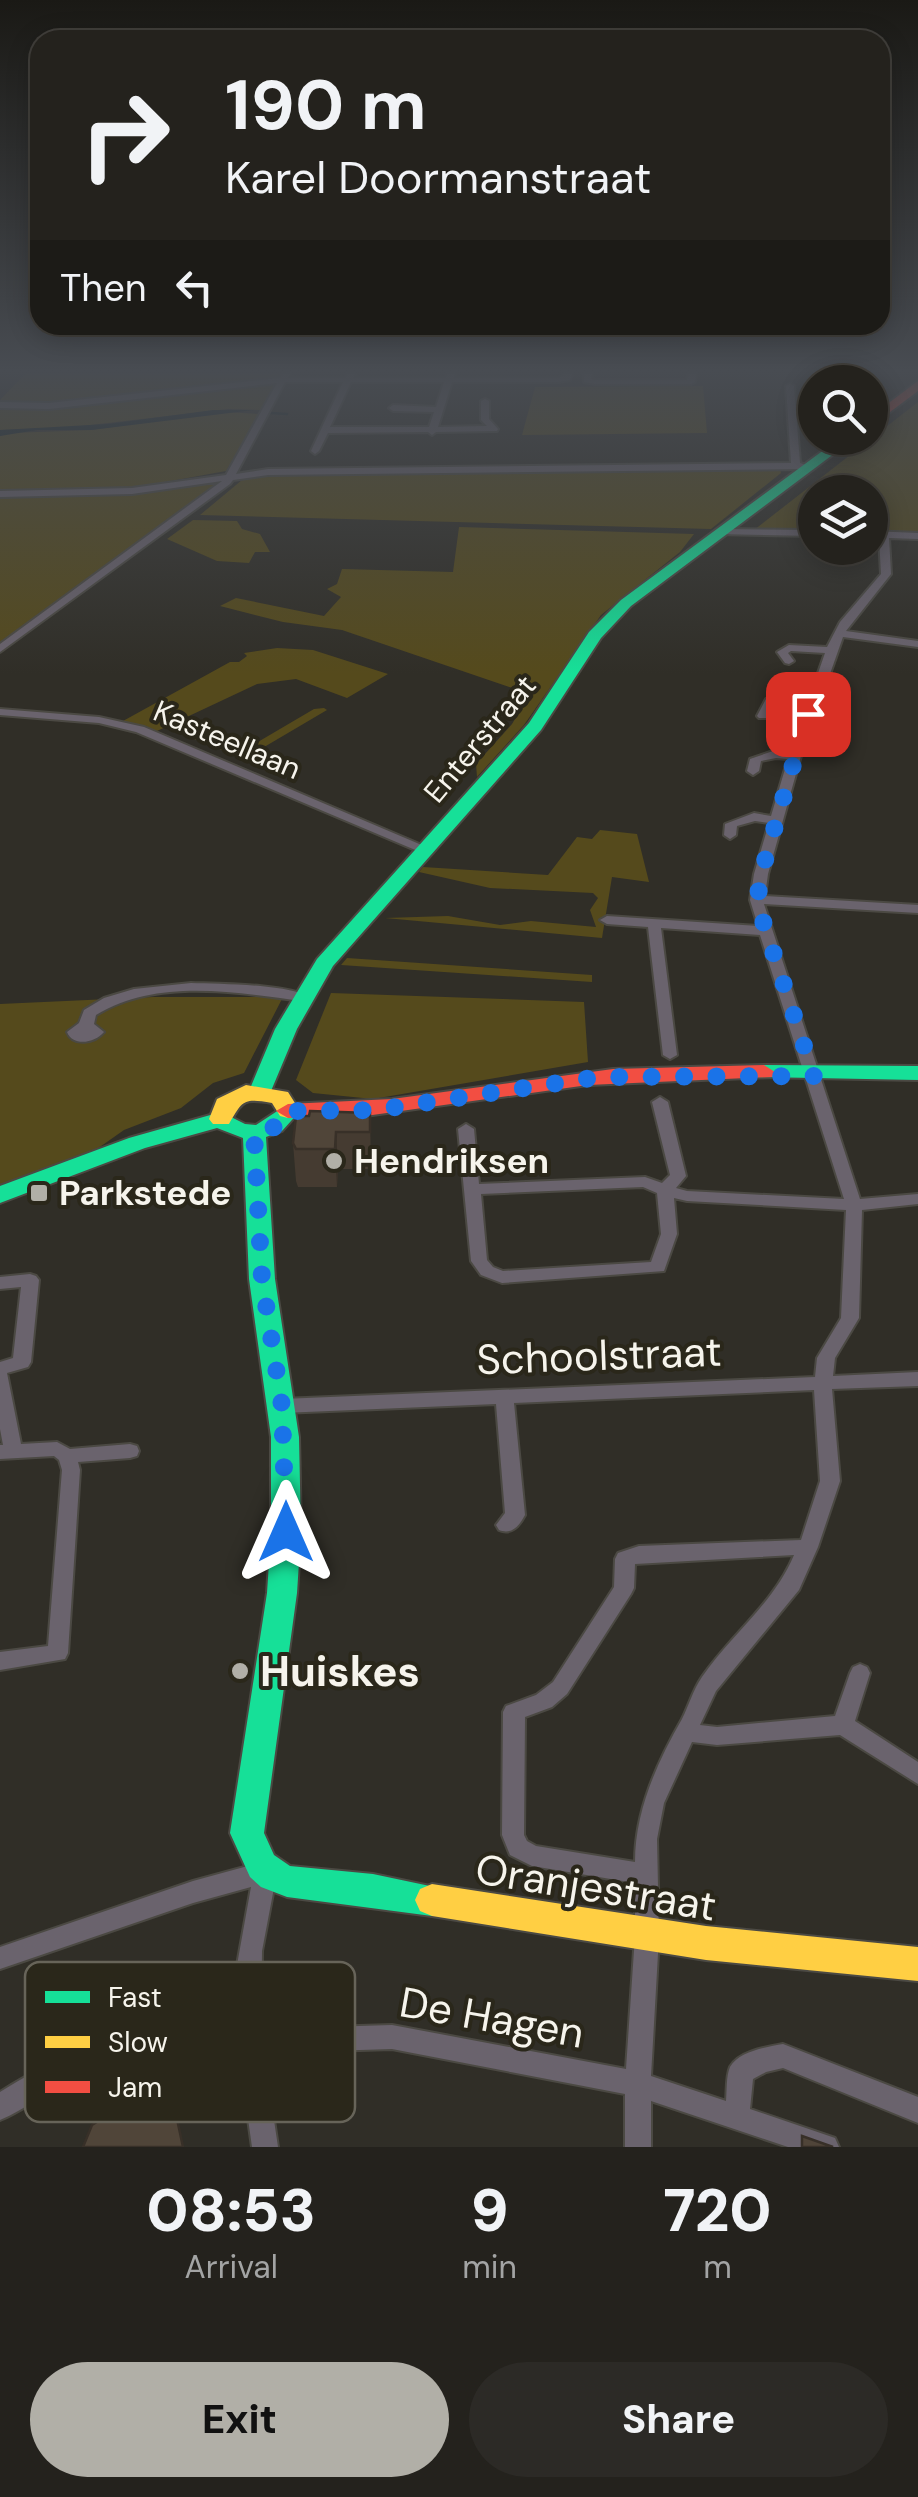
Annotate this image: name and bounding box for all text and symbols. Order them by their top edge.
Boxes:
text: 190 m [225,60,427,151]
icon: right [60,70,190,200]
text: Karel Doormanstraat [225,148,651,207]
icon: left [167,260,222,315]
text: Then [60,263,147,313]
map controls [798,365,888,565]
button: search [798,365,888,455]
button: layers [798,475,888,565]
street label: Enterstraat [415,667,544,811]
pin [766,672,851,757]
icon: arrive [781,687,836,742]
street label: Kasteellaan [148,691,307,788]
place label: Hendriksen [354,1138,549,1184]
marker: Hendriksen [323,1150,345,1172]
place label: Parkstede [59,1170,231,1216]
marker: Parkstede [28,1182,50,1204]
street label: Schoolstraat [475,1324,723,1387]
position arrow [234,1480,338,1584]
place label: Huiskes [260,1644,420,1699]
marker: Huiskes [229,1660,251,1682]
street label: Oranjestraat [472,1841,720,1934]
legend [25,1962,355,2122]
street label: De Hagen [396,1974,588,2061]
text: Fast [108,1979,162,2016]
text: Slow [108,2024,168,2061]
text: Jam [108,2069,162,2106]
text: 08:53 [146,2171,316,2250]
text: 9 [471,2171,509,2250]
text: 720 [663,2171,772,2250]
text: Arrival [185,2246,278,2288]
text: min [462,2246,517,2288]
text: m [703,2246,732,2288]
button: Exit [30,2362,449,2477]
button: Share [469,2362,888,2477]

